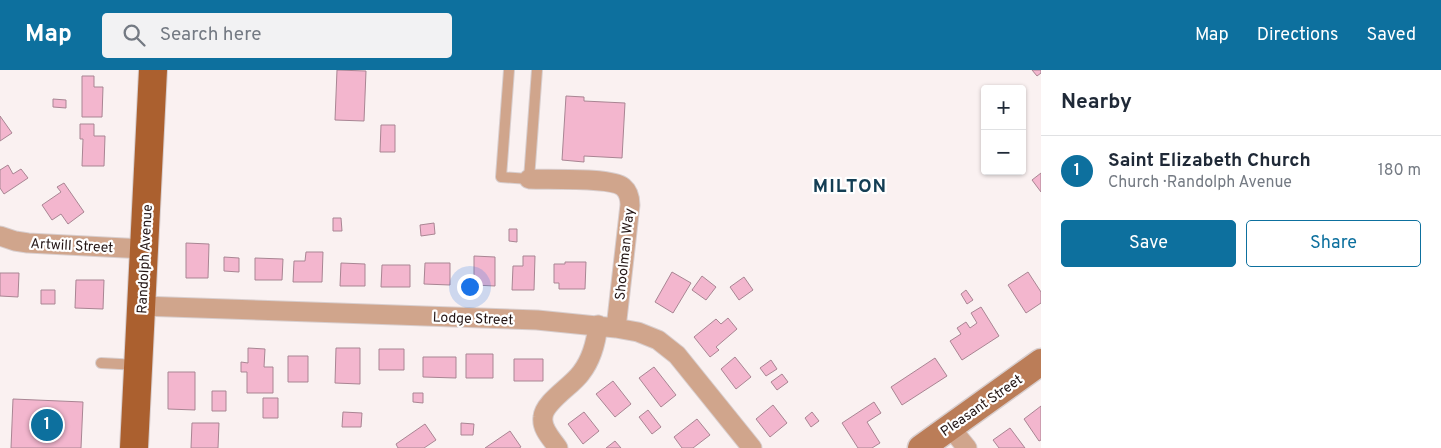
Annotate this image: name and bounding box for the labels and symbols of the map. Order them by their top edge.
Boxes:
district label: MILTON [813,175,887,199]
street label: Randolph Avenue [134,204,157,314]
street label: Shoolman Way [612,207,639,301]
street label: Artwill Street [30,236,114,257]
your location [457,274,483,300]
street label: Lodge Street [432,310,514,329]
street label: Pleasant Street [938,372,1026,441]
pin: 1 [31,406,63,444]

